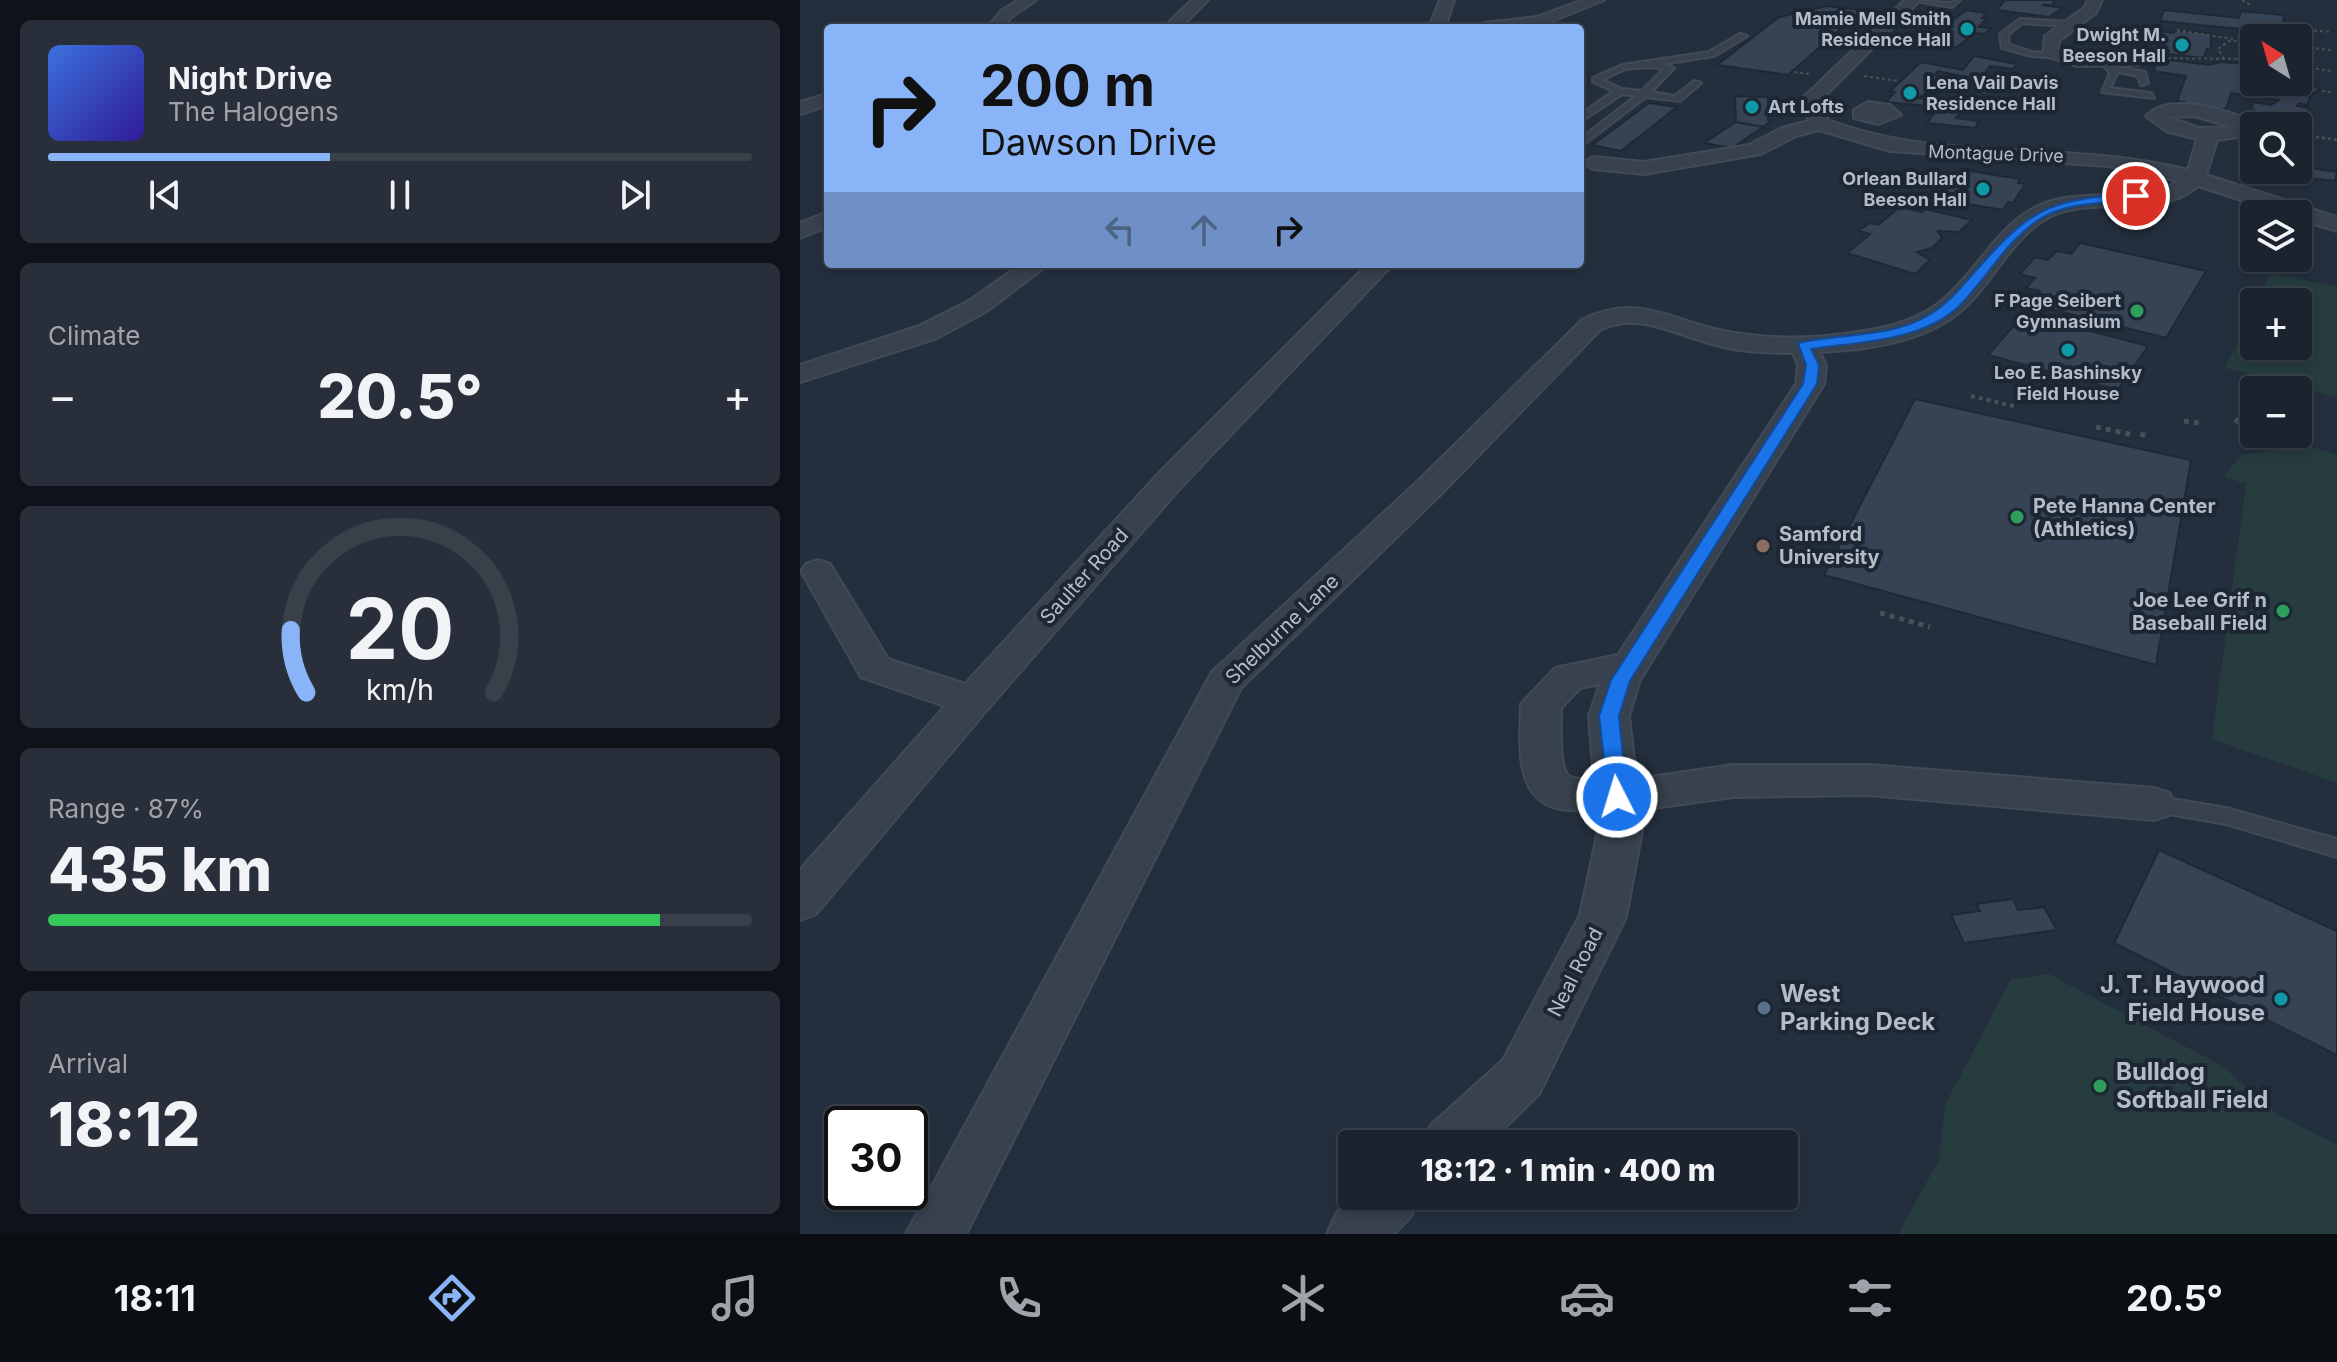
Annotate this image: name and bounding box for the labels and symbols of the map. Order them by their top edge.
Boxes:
place label: Mamie Mell Smith Residence Hall [1795,8,1951,50]
marker: Mamie Mell Smith Residence Hall [1958,20,1976,38]
place label: Dwight M. Beeson Hall [2062,24,2166,66]
north arrow [2240,24,2312,96]
marker: Dwight M. Beeson Hall [2173,36,2191,54]
place label: Lena Vail Davis Residence Hall [1926,72,2059,114]
marker: Lena Vail Davis Residence Hall [1901,84,1919,102]
place label: Art Lofts [1768,96,1844,117]
marker: Art Lofts [1743,98,1761,116]
street label: Montague Drive [1928,141,2064,166]
pin [2102,162,2170,230]
place label: Orlean Bullard Beeson Hall [1842,168,1967,210]
marker: Orlean Bullard Beeson Hall [1974,180,1992,198]
place label: F Page Seibert Gymnasium [1994,290,2121,332]
marker: F Page Seibert Gymnasium [2128,302,2146,320]
marker: Leo E. Bashinsky Field House [2059,341,2077,359]
place label: Leo E. Bashinsky Field House [1994,362,2142,404]
place label: Pete Hanna Center (Athletics) [2033,494,2216,541]
marker: Pete Hanna Center (Athletics) [2008,508,2026,526]
place label: Samford University [1779,522,1880,569]
street label: Saulter Road [1035,523,1133,629]
marker: Samford University [1754,537,1772,555]
street label: Shelburne Lane [1220,569,1344,689]
place label: Joe Lee Grif n Baseball Field [2132,588,2267,635]
marker: Joe Lee Grif n Baseball Field [2274,602,2292,620]
position arrow [1575,755,1659,839]
street label: Neal Road [1542,923,1608,1021]
place label: J. T. Haywood Field House [2100,970,2265,1027]
place label: West Parking Deck [1780,979,1935,1036]
marker: J. T. Haywood Field House [2272,990,2290,1008]
marker: West Parking Deck [1755,999,1773,1017]
place label: Bulldog Softball Field [2116,1057,2268,1114]
marker: Bulldog Softball Field [2091,1077,2109,1095]
speed limit sign: 30 [824,1106,928,1210]

